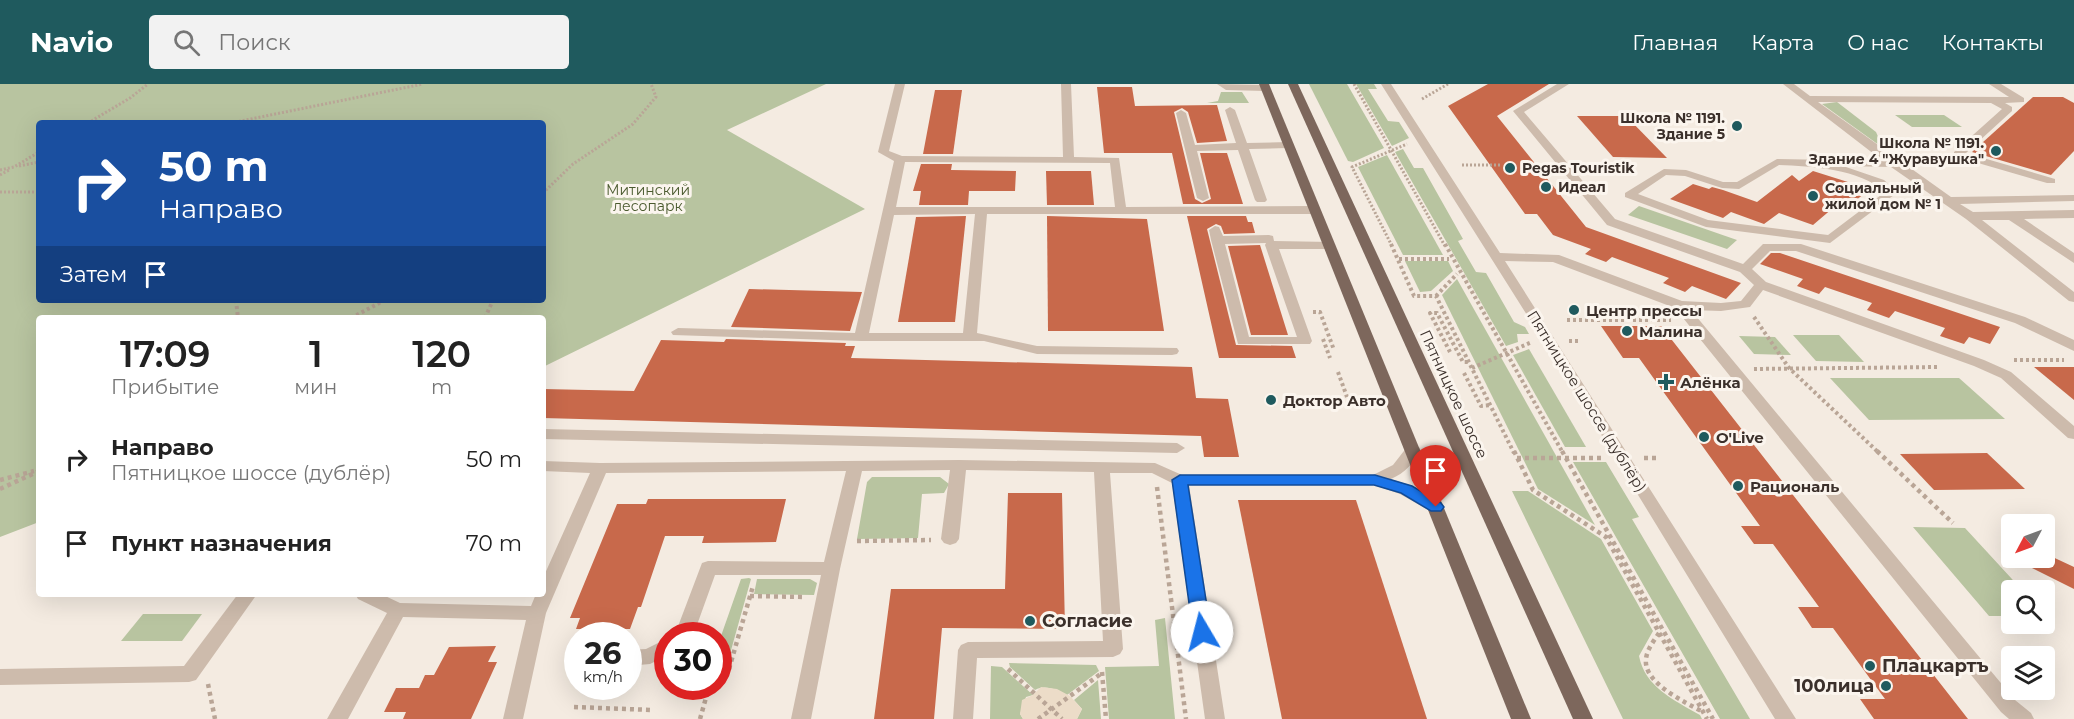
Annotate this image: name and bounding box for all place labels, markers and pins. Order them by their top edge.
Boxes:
place label: Школа № 1191. Здание 5 [1620,109,1725,143]
marker: Школа № 1191. Здание 5 [1730,119,1744,133]
place label: Школа № 1191. Здание 4 "Журавушка" [1808,134,1984,168]
marker: Школа № 1191. Здание 4 "Журавушка" [1989,144,2003,158]
place label: Pegas Touristik [1522,159,1635,177]
marker: Pegas Touristik [1503,161,1517,175]
place label: Идеал [1558,178,1606,196]
place label: Социальный жилой дом № 1 [1825,179,1941,213]
marker: Идеал [1539,180,1553,194]
marker: Социальный жилой дом № 1 [1806,189,1820,203]
place label: Центр прессы [1586,301,1702,320]
marker: Центр прессы [1567,303,1581,317]
place label: Малина [1639,322,1703,341]
marker: Малина [1620,324,1634,338]
marker: Алёнка [1657,373,1675,391]
place label: Алёнка [1680,373,1741,392]
place label: Доктор Авто [1283,391,1386,410]
marker: Доктор Авто [1264,393,1278,407]
place label: O'Live [1716,428,1764,447]
marker: O'Live [1697,430,1711,444]
pin [1410,445,1461,507]
place label: Рациональ [1750,477,1839,496]
marker: Рациональ [1731,479,1745,493]
place label: Согласие [1042,610,1133,632]
marker: Согласие [1023,614,1037,628]
place label: Плацкартъ [1882,655,1989,677]
marker: Плацкартъ [1863,659,1877,673]
place label: 100лица [1794,675,1874,697]
marker: 100лица [1879,679,1893,693]

